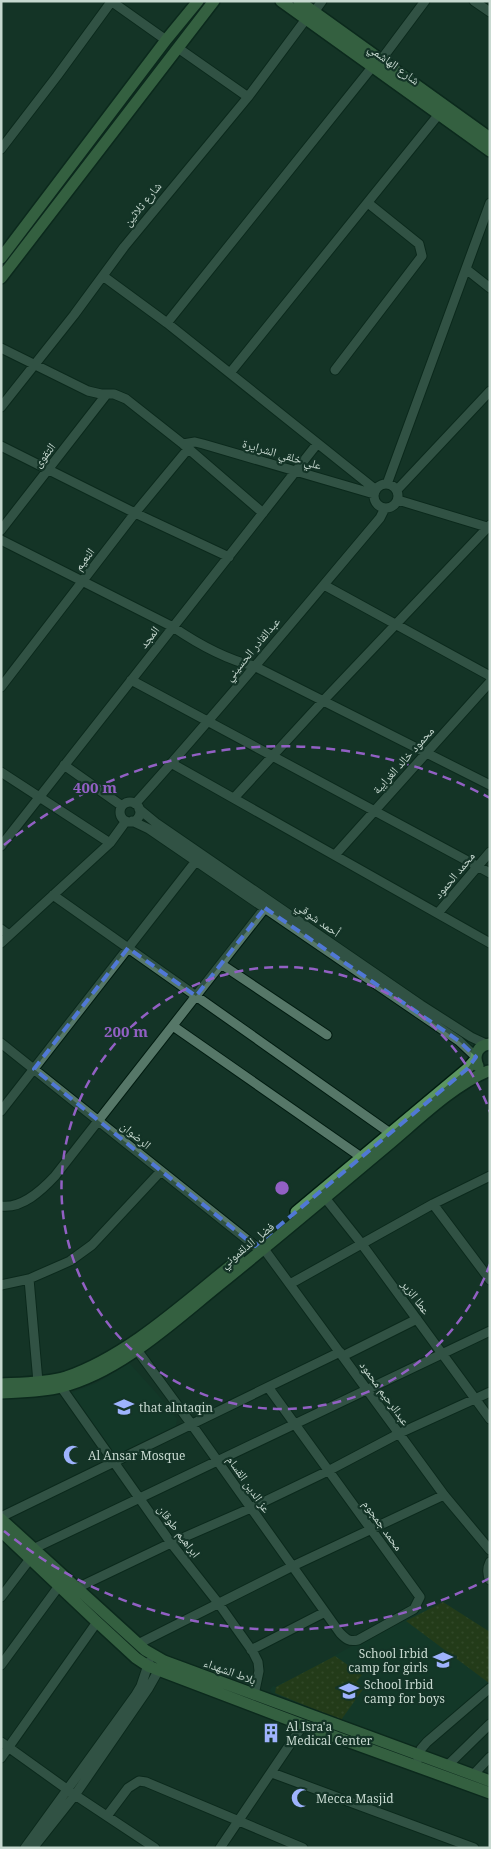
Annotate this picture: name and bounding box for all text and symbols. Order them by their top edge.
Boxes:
street label: شارع الهاشمي [364,39,423,90]
street label: شارع ثلاثين [119,178,165,230]
street label: علي خلقي الشرايرة [240,435,324,475]
street label: التقوى [29,439,59,471]
street label: النعيم [70,544,98,574]
street label: عبدالقادر الحسيني [220,613,285,686]
street label: المجد [135,622,163,652]
street label: محمود خالد الغرايبة [368,723,438,797]
text: 400 m [73,777,117,797]
street label: محمد الحمود [429,848,479,902]
street label: أحمد شوقي [291,897,344,942]
text: 200 m [104,1021,148,1041]
street label: الرضوان [117,1117,155,1153]
centre of rings [273,1179,291,1197]
street label: فضل الدلقموني [216,1218,279,1274]
street label: عطا الزير [397,1276,435,1318]
street label: عبدالرحيم محمود [356,1357,414,1429]
school or university icon: that alntaqin [113,1396,135,1418]
place label: that alntaqin [139,1399,213,1416]
mosque icon: Al Ansar Mosque [62,1444,84,1466]
place label: Al Ansar Mosque [88,1447,185,1464]
street label: عز الدين القسام [223,1452,275,1516]
street label: محمد جمجوم [359,1496,407,1554]
street label: ابراهيم طوقان [153,1501,205,1561]
place label: School Irbid camp for girls [348,1645,429,1676]
school or university icon: School Irbid camp for girls [432,1649,454,1671]
street label: بلاط الشهداء [201,1654,259,1688]
place label: School Irbid camp for boys [364,1676,445,1707]
school or university icon: School Irbid camp for boys [338,1680,360,1702]
place label: Al Isra'a Medical Center [286,1718,373,1749]
building icon: Al Isra'a Medical Center [260,1722,282,1744]
mosque icon: Mecca Masjid [290,1787,312,1809]
place label: Mecca Masjid [316,1790,394,1807]

